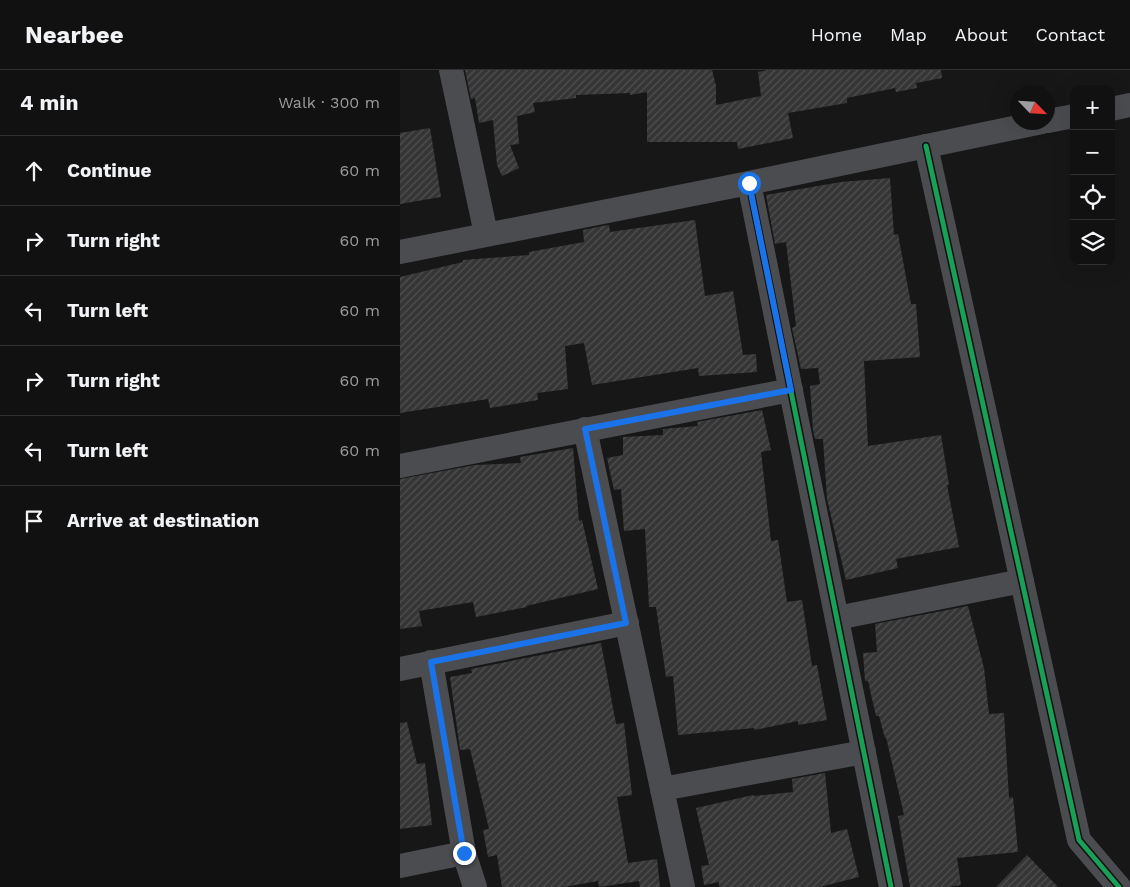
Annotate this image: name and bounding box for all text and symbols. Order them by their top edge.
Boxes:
text: Nearbee [25,21,124,49]
text: Home [811,24,862,45]
text: Map [890,24,927,45]
text: About [955,24,1007,45]
text: Contact [1035,24,1105,45]
north arrow [1010,85,1055,130]
map controls [1070,85,1115,265]
button: + [1070,85,1115,130]
text: 4 min [20,90,78,115]
text: Walk · 300 m [278,93,380,112]
button: − [1070,130,1115,175]
icon: ahead [20,157,48,185]
text: Continue [67,159,151,182]
text: 60 m [340,161,380,180]
route start [738,172,761,195]
button: locate [1070,175,1115,220]
button: layers [1070,220,1115,265]
icon: right [20,227,48,255]
text: Turn right [67,229,160,252]
text: 60 m [340,231,380,250]
icon: left [20,297,48,325]
text: Turn left [67,299,148,322]
text: 60 m [340,301,380,320]
icon: right [20,367,48,395]
text: Turn right [67,369,160,392]
text: 60 m [340,371,380,390]
icon: left [20,437,48,465]
text: Turn left [67,439,148,462]
text: 60 m [340,441,380,460]
icon: arrive [20,507,48,535]
text: Arrive at destination [67,509,259,532]
route end [453,842,476,865]

